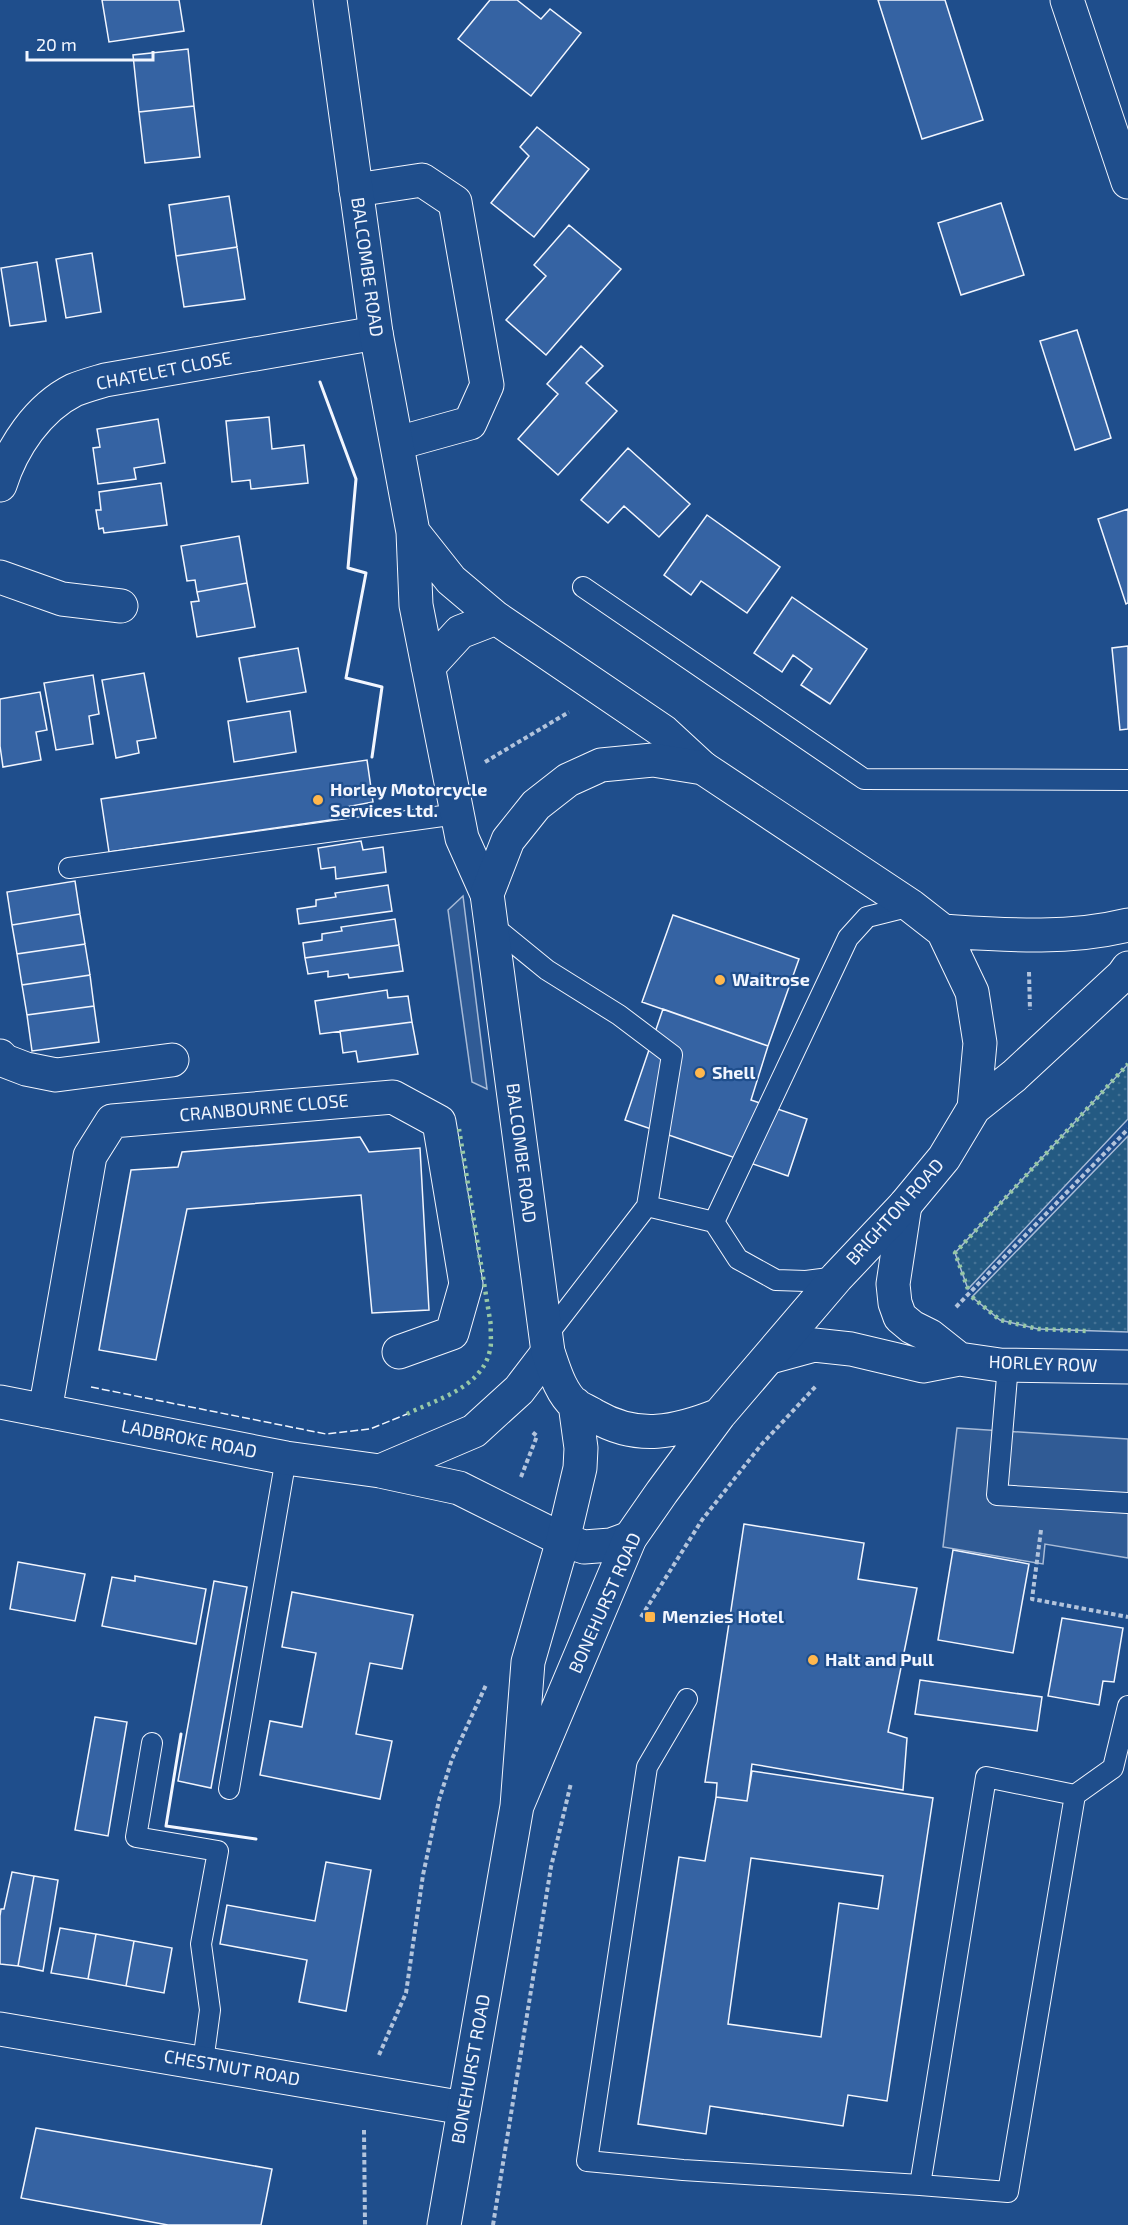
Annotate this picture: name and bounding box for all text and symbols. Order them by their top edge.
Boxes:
scale bar [27,24,153,62]
text: 20 m [36,33,77,55]
street label: BALCOMBE ROAD [347,196,389,338]
street label: CHATELET CLOSE [94,346,234,394]
place label: Horley Motorcycle Services Ltd. [330,778,487,821]
marker: Horley Motorcycle Services Ltd. [311,793,325,807]
place label: Waitrose [732,968,810,990]
marker: Waitrose [713,973,727,987]
place label: Shell [712,1061,755,1083]
marker: Shell [693,1066,707,1080]
street label: BALCOMBE ROAD [503,1082,541,1224]
street label: CRANBOURNE CLOSE [178,1089,349,1125]
street label: BRIGHTON ROAD [841,1154,948,1269]
street label: HORLEY ROW [988,1350,1098,1376]
street label: LADBROKE ROAD [120,1414,259,1462]
street label: BONEHURST ROAD [563,1529,645,1676]
place label: Menzies Hotel [662,1605,784,1627]
marker: Menzies Hotel [643,1610,657,1624]
place label: Halt and Pull [825,1648,934,1670]
marker: Halt and Pull [806,1653,820,1667]
street label: BONEHURST ROAD [446,1992,494,2145]
street label: CHESTNUT ROAD [162,2044,302,2090]

